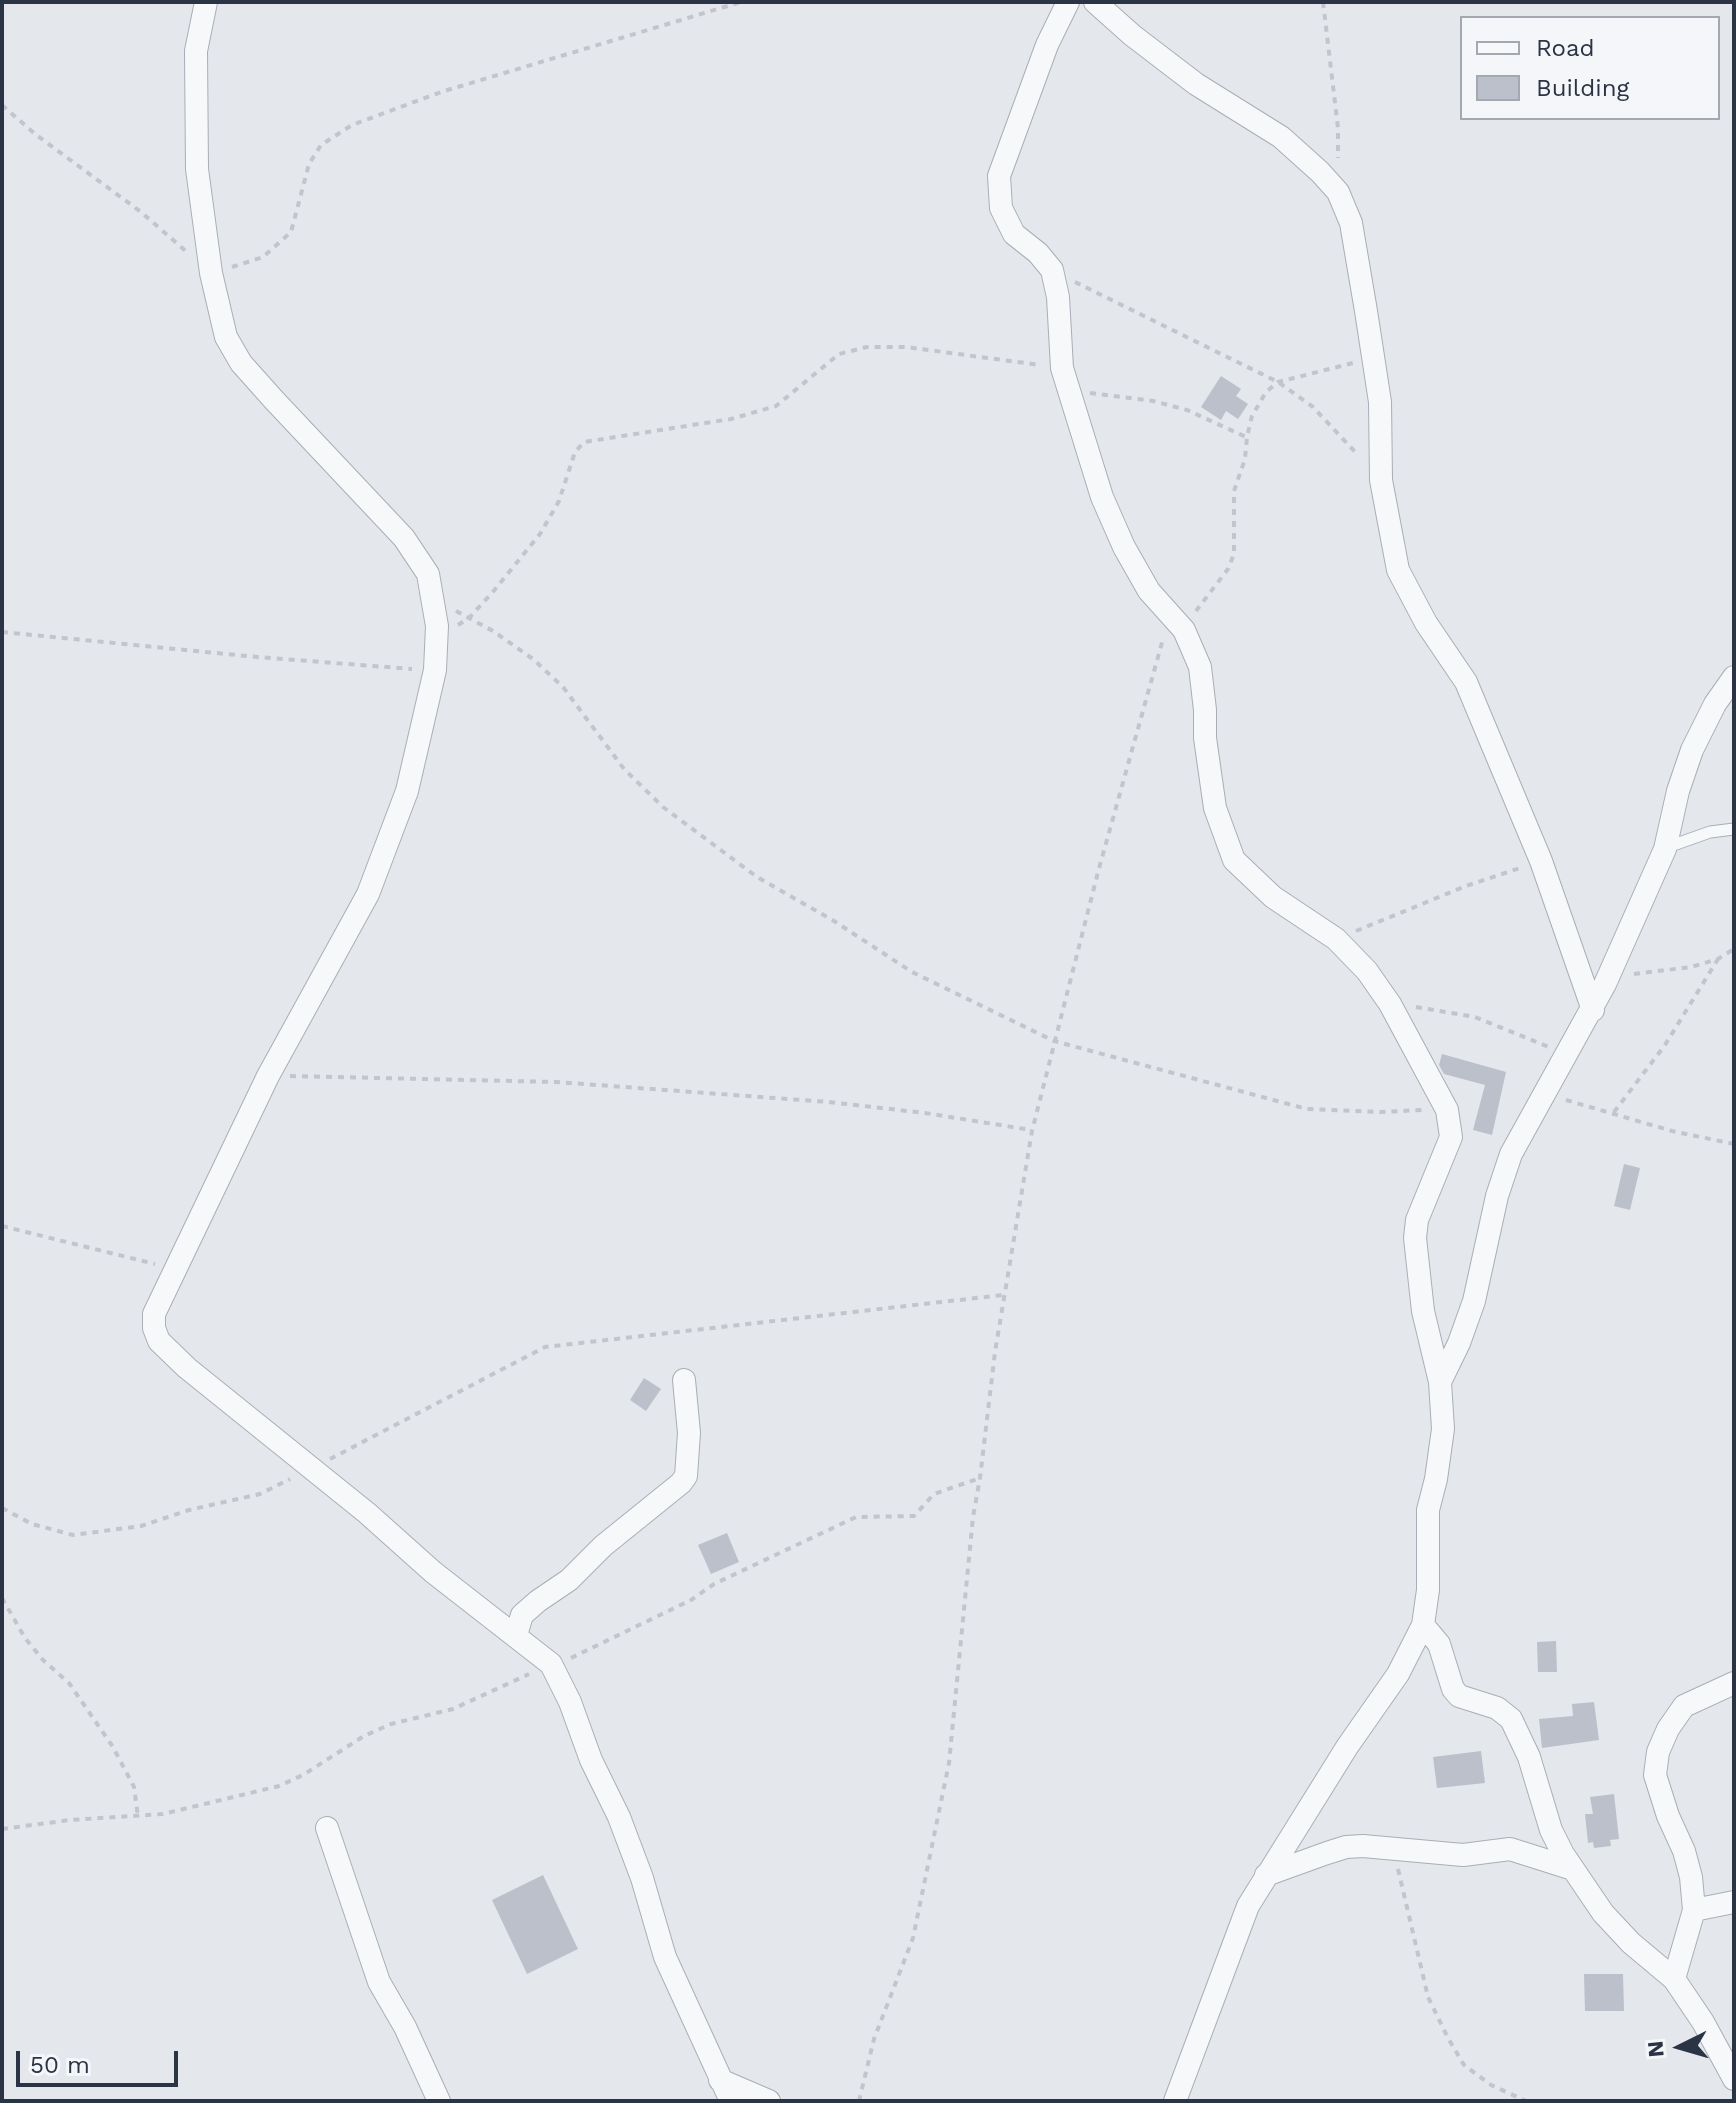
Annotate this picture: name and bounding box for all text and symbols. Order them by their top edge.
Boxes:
legend [1460,16,1720,120]
text: Road [1536,34,1595,62]
text: Building [1536,74,1629,102]
north arrow [1640,2007,1720,2087]
scale bar [20,2035,182,2085]
text: N [1642,2040,1669,2058]
text: 50 m [30,2051,90,2079]

